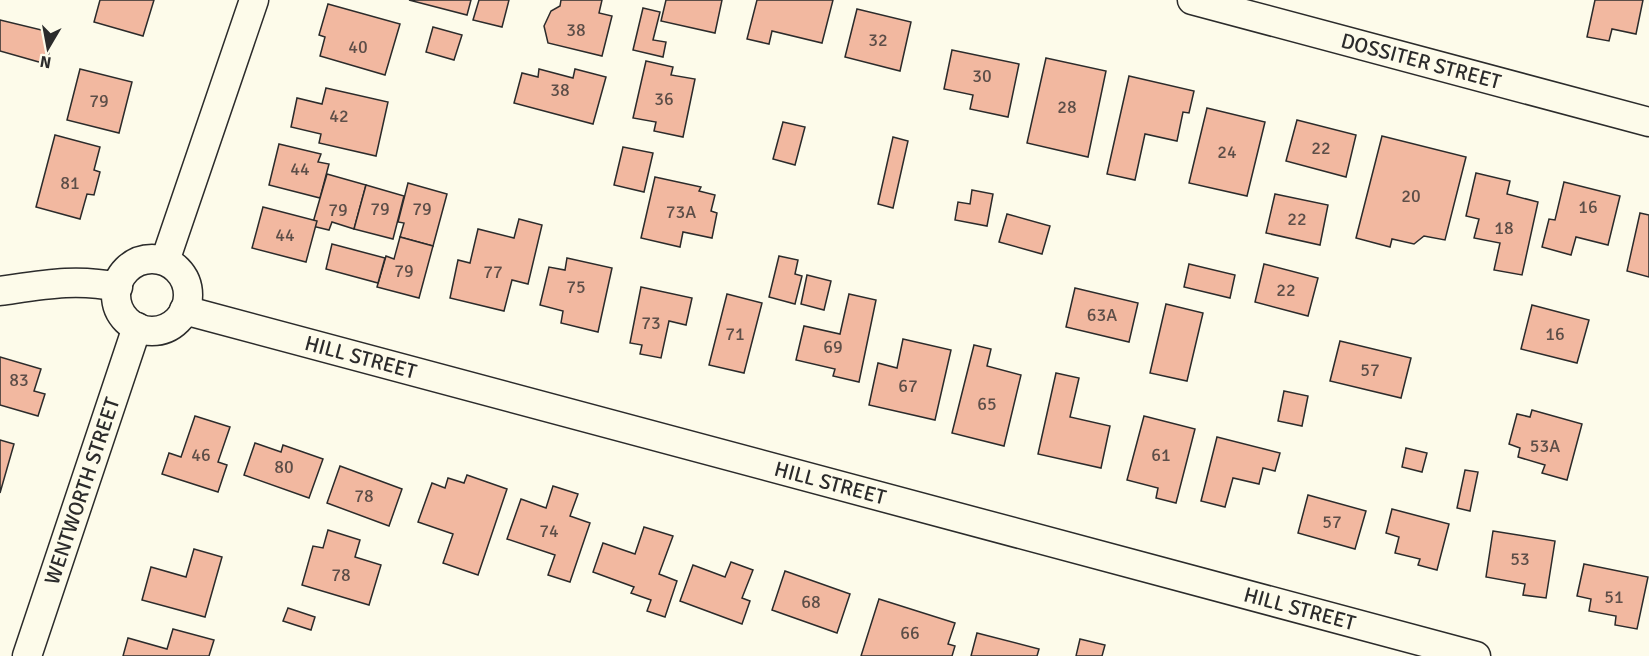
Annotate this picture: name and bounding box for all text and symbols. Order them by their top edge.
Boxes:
north arrow [18,18,78,78]
house number: 38 [566,19,586,41]
street label: DOSSITER STREET [1338,27,1505,95]
house number: 32 [868,29,888,51]
house number: 40 [348,36,368,58]
text: N [38,51,53,73]
house number: 30 [972,65,992,87]
house number: 38 [550,79,570,101]
house number: 36 [654,88,674,110]
house number: 79 [89,90,109,112]
house number: 28 [1057,96,1077,118]
house number: 42 [329,105,349,127]
house number: 22 [1311,137,1331,159]
house number: 24 [1217,141,1237,163]
house number: 44 [290,158,310,180]
house number: 81 [60,172,80,194]
house number: 20 [1401,185,1421,207]
house number: 16 [1578,196,1598,218]
house number: 79 [370,198,390,220]
house number: 79 [412,198,432,220]
house number: 79 [328,199,348,221]
house number: 73A [666,201,696,223]
house number: 22 [1287,208,1307,230]
house number: 18 [1494,217,1514,239]
house number: 44 [275,224,295,246]
house number: 79 [394,260,414,282]
house number: 77 [483,261,503,283]
house number: 75 [566,276,586,298]
house number: 22 [1276,279,1296,301]
house number: 63A [1087,304,1117,326]
house number: 73 [641,312,661,334]
house number: 71 [725,323,745,345]
house number: 16 [1545,323,1565,345]
street label: HILL STREET [302,330,420,385]
house number: 69 [823,336,843,358]
house number: 57 [1360,359,1380,381]
house number: 83 [9,369,29,391]
house number: 67 [898,375,918,397]
street label: WENTWORTH STREET [39,393,126,588]
house number: 65 [977,393,997,415]
house number: 53A [1530,435,1560,457]
house number: 46 [191,444,211,466]
house number: 61 [1151,444,1171,466]
house number: 80 [274,456,294,478]
street label: HILL STREET [771,456,890,511]
house number: 78 [354,485,374,507]
house number: 57 [1322,511,1342,533]
house number: 74 [539,520,559,542]
house number: 53 [1510,548,1530,570]
house number: 78 [331,564,351,586]
street label: HILL STREET [1241,581,1359,636]
house number: 51 [1604,586,1624,608]
house number: 68 [801,591,821,613]
house number: 66 [900,622,920,644]

